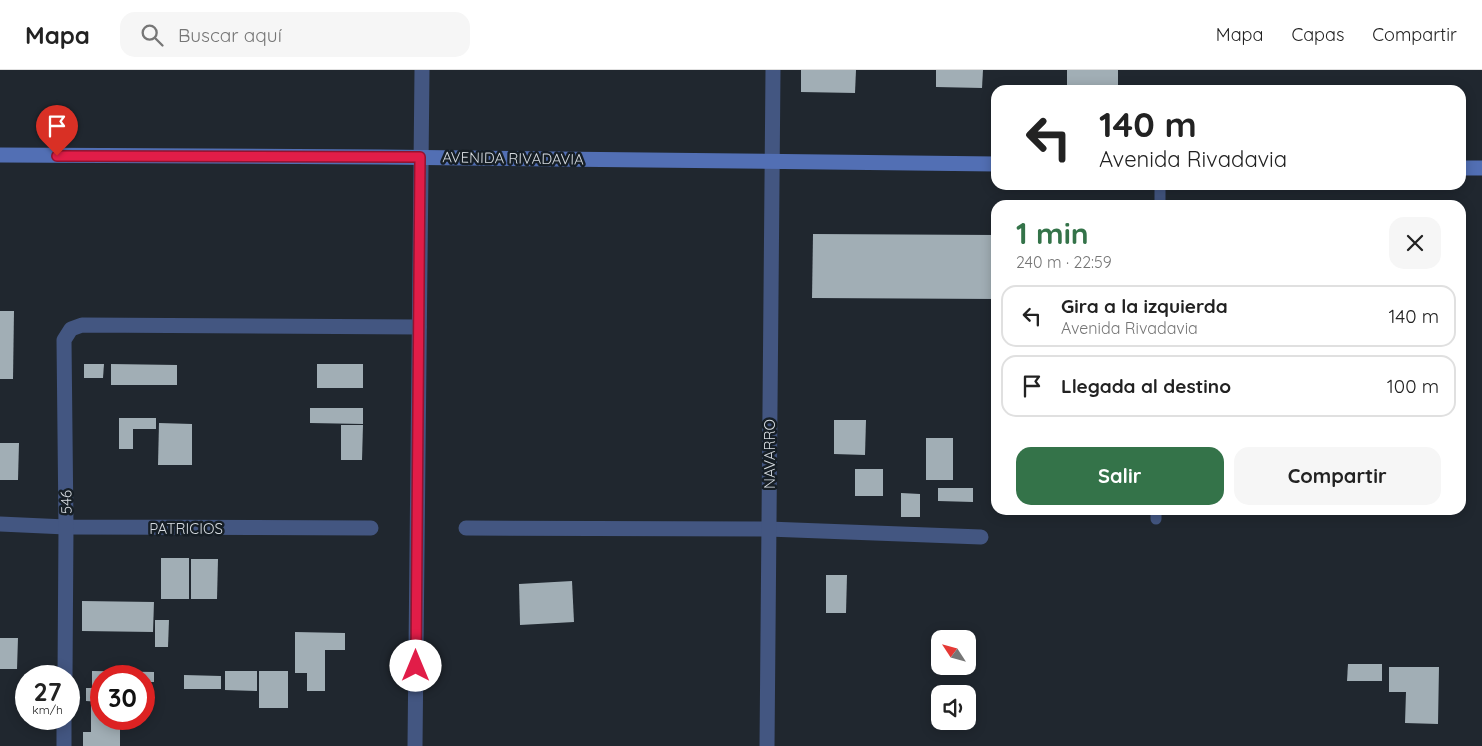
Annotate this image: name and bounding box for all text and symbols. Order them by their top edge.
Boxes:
search box [120,12,470,57]
text: Mapa [25,20,90,50]
icon: search [138,21,166,49]
text: Buscar aquí [178,23,282,47]
text: Mapa [1216,23,1263,46]
text: Capas [1291,23,1344,46]
text: Compartir [1372,23,1457,46]
text: 140 m [1099,102,1197,146]
pin [36,105,78,156]
icon: left [1016,105,1081,170]
icon: arrive [43,112,71,140]
text: Avenida Rivadavia [1099,145,1287,173]
street label: AVENIDA RIVADAVIA [442,147,584,169]
text: 1 min [1016,214,1089,252]
button: close [1389,217,1441,269]
text: 240 m · 22:59 [1016,252,1112,272]
text: Gira a la izquierda [1061,294,1228,318]
icon: left [1018,302,1046,330]
text: 140 m [1388,304,1439,328]
text: Avenida Rivadavia [1061,318,1198,338]
icon: arrive [1018,372,1046,400]
text: Llegada al destino [1061,374,1231,398]
text: 100 m [1387,374,1439,398]
street label: NAVARRO [760,419,779,489]
button: Salir [1016,447,1224,505]
button: Compartir [1234,447,1441,505]
street label: 546 [56,490,76,514]
street label: PATRICIOS [149,519,223,538]
north arrow [931,630,976,675]
map controls [931,630,976,730]
position arrow [389,639,441,691]
speed limit sign: 30 [90,665,155,730]
text: 27 [34,676,61,707]
button: sound [931,685,976,730]
text: km/h [32,702,63,717]

